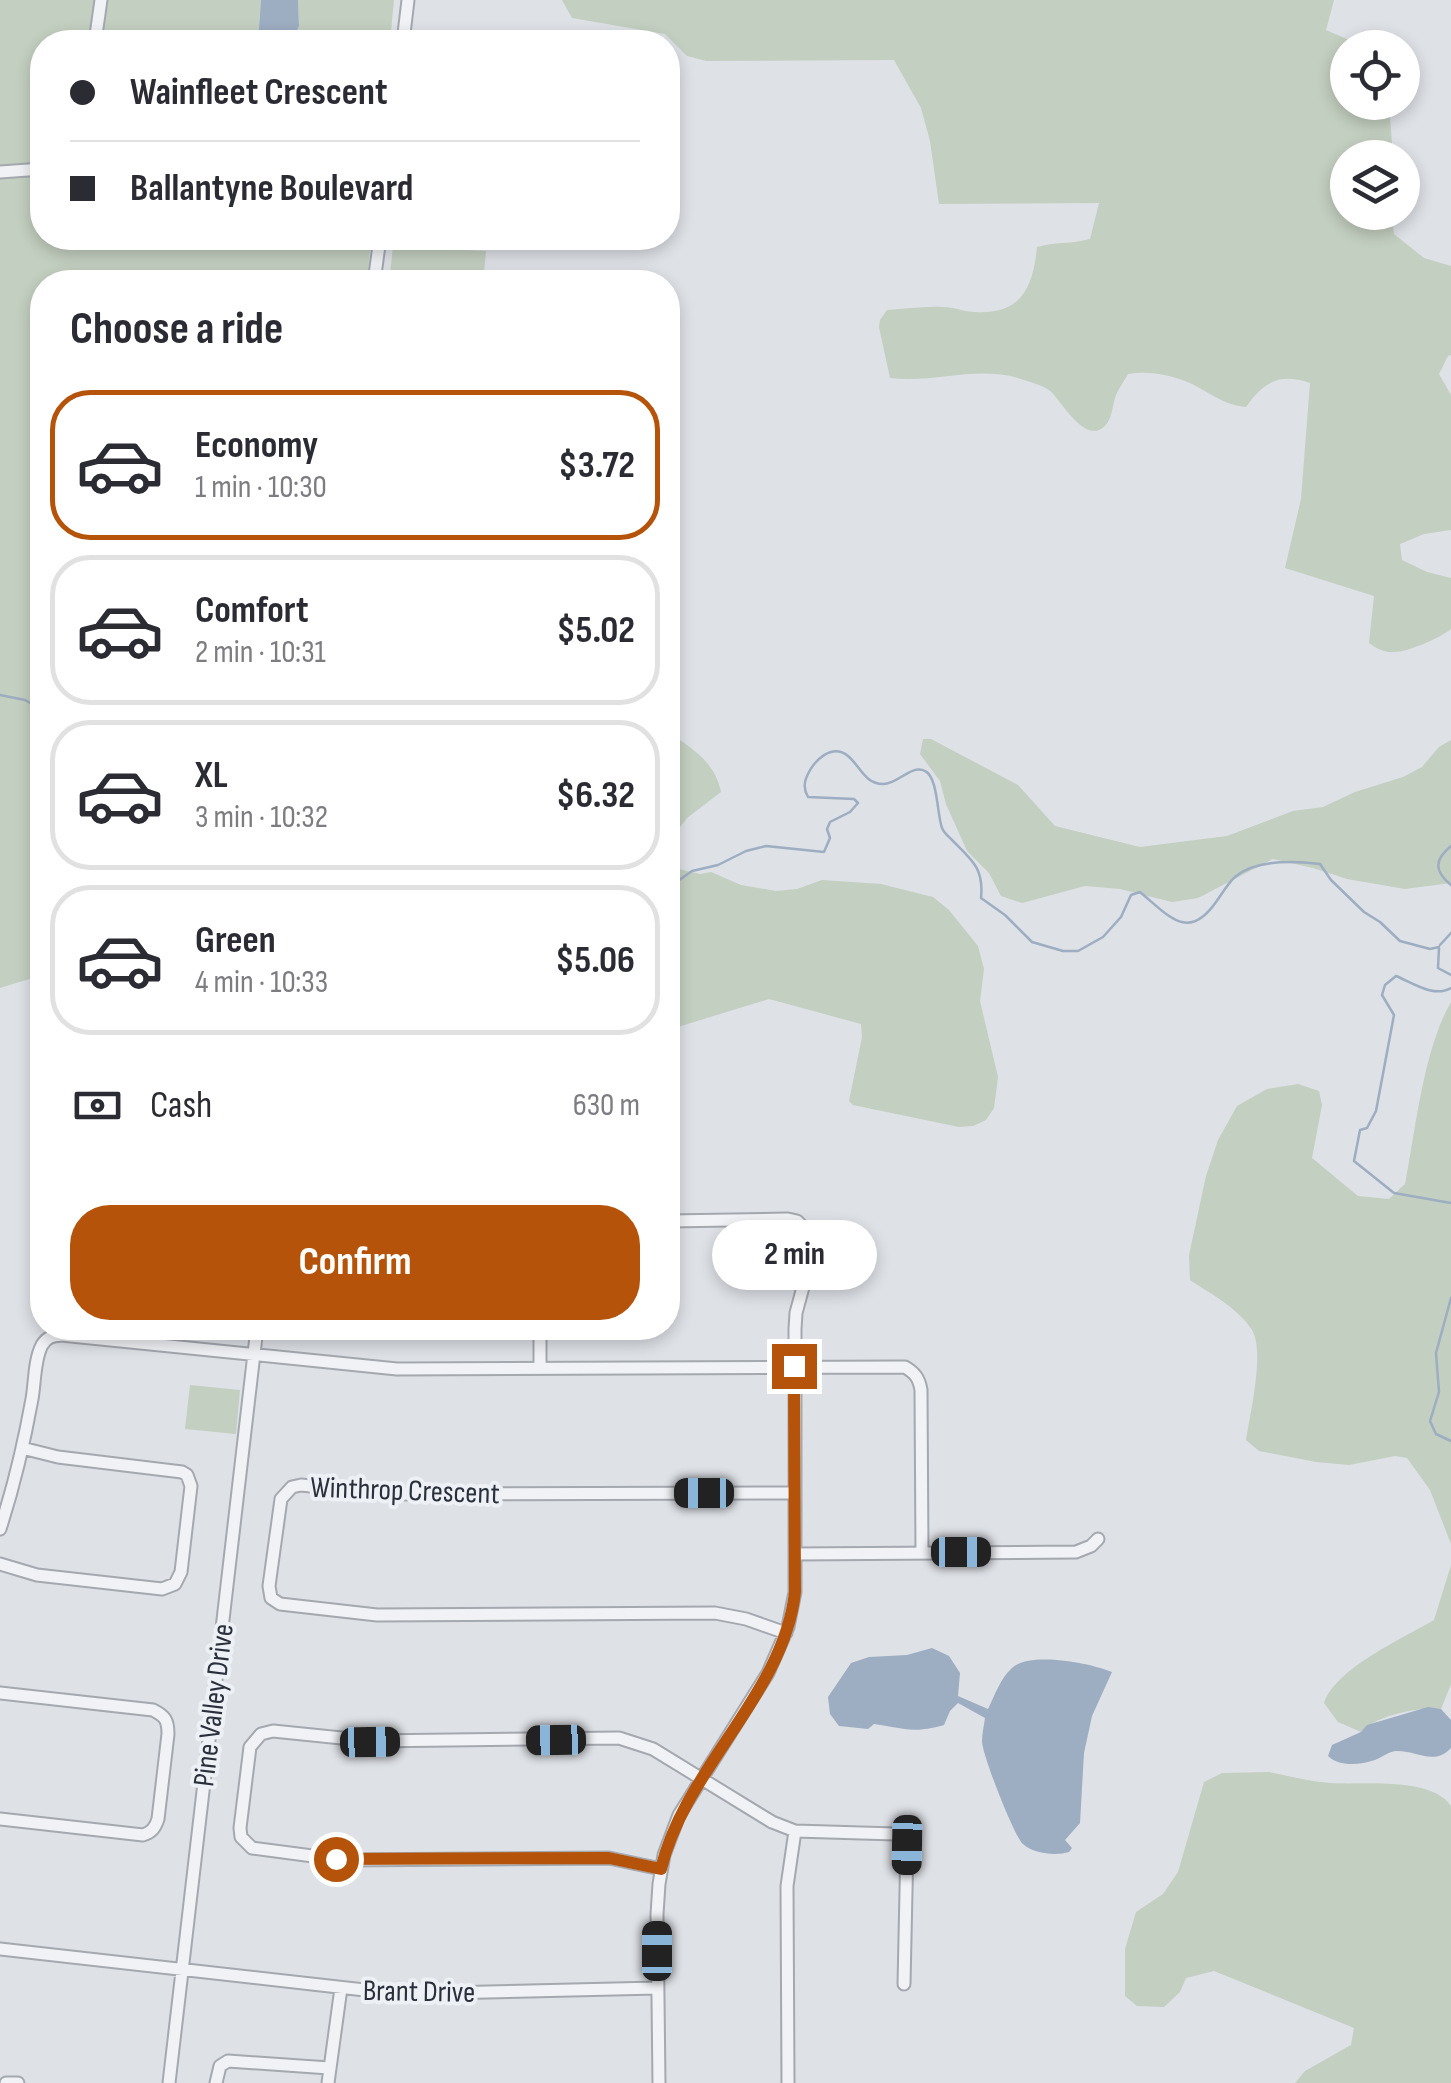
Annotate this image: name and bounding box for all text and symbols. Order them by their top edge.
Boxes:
map controls [1330,30,1420,230]
button: locate [1330,30,1420,120]
text: Wainfleet Crescent [130,70,388,115]
button: layers [1330,140,1420,230]
text: Ballantyne Boulevard [130,166,413,211]
text: Choose a ride [70,302,283,357]
icon: car [75,420,165,510]
text: Economy [195,423,318,468]
text: $3.72 [558,443,635,488]
text: 1 min · 10:30 [195,468,327,507]
icon: car [75,585,165,675]
text: Comfort [195,588,309,633]
text: $5.02 [556,608,635,653]
text: 2 min · 10:31 [195,633,326,672]
icon: car [75,750,165,840]
text: XL [195,753,228,798]
text: $6.32 [556,773,635,818]
text: 3 min · 10:32 [195,798,328,837]
icon: car [75,915,165,1005]
text: Green [195,918,276,963]
text: $5.06 [555,938,635,983]
text: 4 min · 10:33 [195,963,328,1002]
icon: cash [70,1078,125,1133]
text: Cash [150,1083,212,1128]
text: 630 m [573,1086,640,1125]
button: Confirm [70,1205,640,1320]
callout: 2 min [712,1221,876,1291]
text: 2 min [764,1235,825,1274]
route end [772,1344,817,1389]
street label: Winthrop Crescent [310,1470,500,1512]
car [674,1478,734,1508]
car [931,1537,991,1567]
street label: Pine Valley Drive [186,1622,242,1789]
car [526,1724,586,1756]
car [340,1726,400,1758]
car [891,1815,923,1875]
route start [314,1837,359,1882]
car [642,1921,672,1981]
street label: Brant Drive [362,1973,475,2011]

